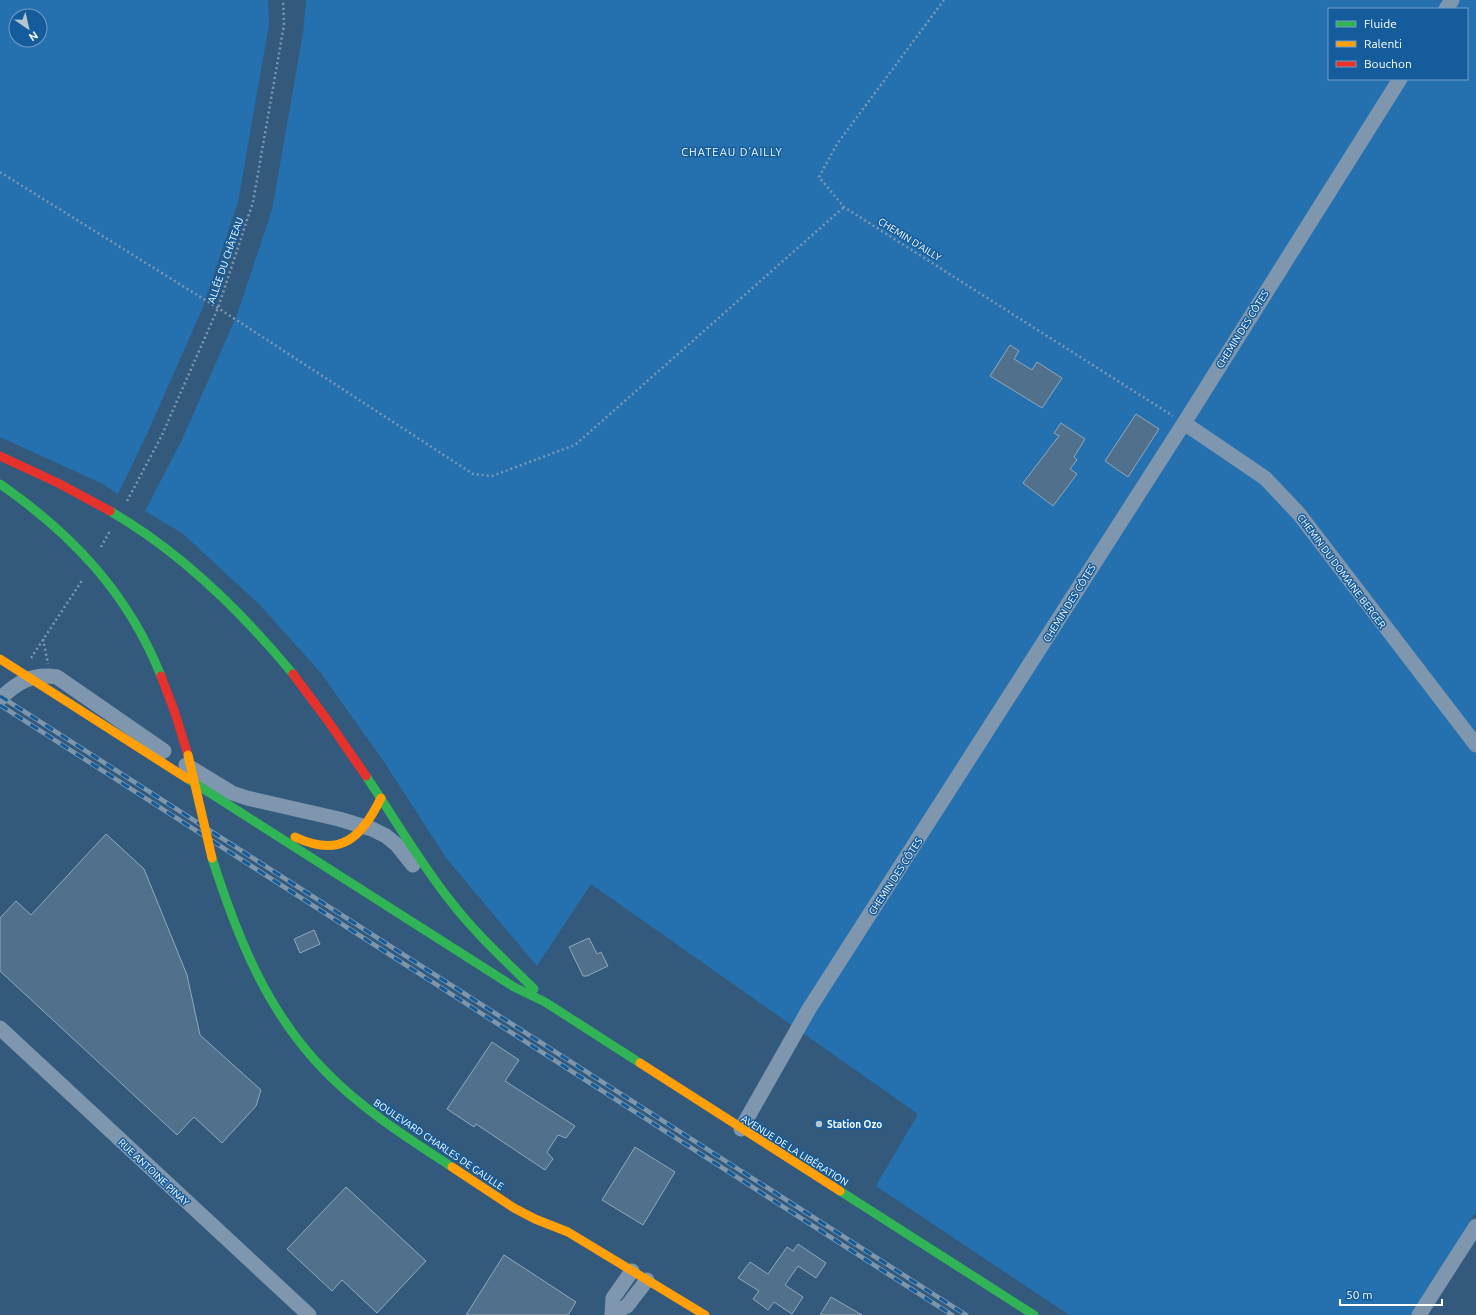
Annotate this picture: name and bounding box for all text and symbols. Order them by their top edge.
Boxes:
north arrow [8,8,48,48]
legend [1328,8,1468,80]
text: Fluide [1364,17,1397,30]
text: N [27,29,40,44]
text: Ralenti [1364,37,1402,50]
text: Bouchon [1364,57,1412,70]
district label: CHATEAU D'AILLY [681,146,783,158]
street label: ALLÉE DU CHÂTEAU [205,215,245,305]
street label: CHEMIN D'AILLY [876,216,943,263]
street label: CHEMIN DES CÔTES [1214,288,1271,370]
street label: CHEMIN DU DOMAINE BERGER [1295,512,1388,630]
street label: CHEMIN DES CÔTES [1041,562,1098,644]
street label: CHEMIN DES CÔTES [866,836,924,917]
street label: BOULEVARD CHARLES DE GAULLE [372,1097,506,1192]
street label: AVENUE DE LA LIBÉRATION [739,1112,851,1188]
marker: Station Ozo [814,1119,824,1129]
place label: Station Ozo [827,1119,882,1130]
street label: RUE ANTOINE PINAY [116,1137,191,1208]
scale bar [1340,1281,1442,1307]
text: 50 m [1346,1288,1373,1301]

